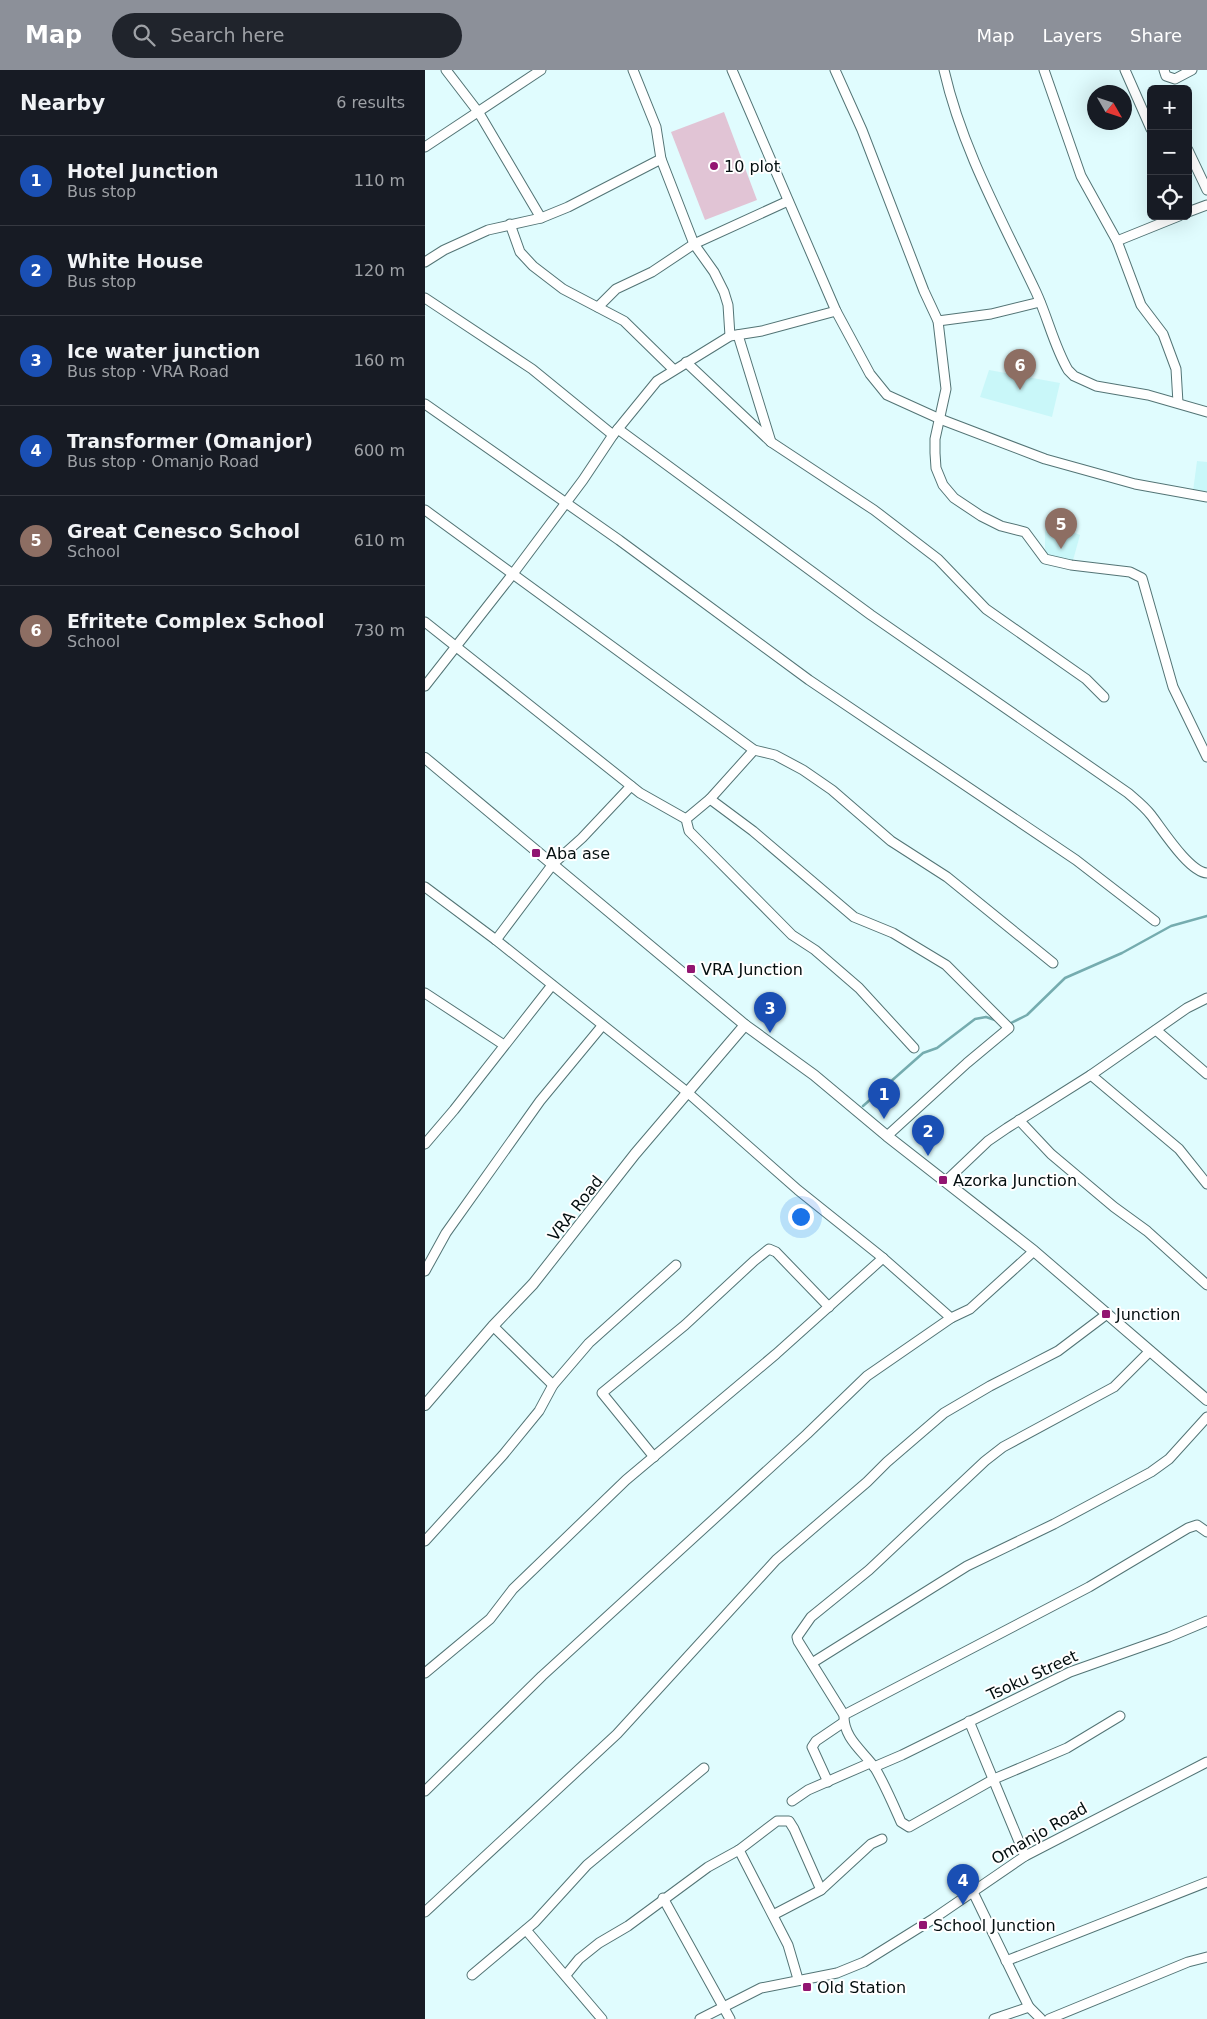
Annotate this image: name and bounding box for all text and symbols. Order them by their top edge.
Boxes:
search box [112,13,462,58]
text: Map [25,21,82,49]
icon: search [130,21,158,49]
text: Search here [170,24,284,46]
text: Map [976,25,1014,46]
text: Layers [1042,25,1102,46]
text: Share [1130,25,1182,46]
north arrow [1087,85,1132,130]
map controls [1147,85,1192,220]
button: + [1147,85,1192,130]
text: Nearby [20,91,105,115]
text: 6 results [336,93,405,112]
button: − [1147,130,1192,175]
place label: 10 plot [724,157,780,176]
text: Hotel Junction [67,160,219,182]
marker: 10 plot [708,160,720,172]
text: 1 [30,171,42,190]
text: 110 m [354,171,405,190]
button: locate [1147,175,1192,220]
text: Bus stop [67,182,136,201]
text: White House [67,250,203,272]
text: 2 [30,261,42,280]
text: 120 m [354,261,405,280]
text: Bus stop [67,272,136,291]
text: Ice water junction [67,340,260,362]
pin: 6 [1004,349,1036,390]
text: 3 [30,351,42,370]
text: 160 m [354,351,405,370]
text: Bus stop · VRA Road [67,362,229,381]
text: Transformer (Omanjor) [67,430,313,452]
text: 4 [30,441,42,460]
text: 600 m [354,441,405,460]
text: Bus stop · Omanjo Road [67,452,259,471]
pin: 5 [1045,508,1077,549]
text: Great Cenesco School [67,520,300,542]
text: 5 [30,531,42,550]
text: 610 m [354,531,405,550]
text: School [67,542,120,561]
text: Efritete Complex School [67,610,324,632]
text: 6 [30,621,42,640]
text: 730 m [354,621,405,640]
text: School [67,632,120,651]
place label: Aba ase [546,844,610,863]
marker: Aba ase [530,847,542,859]
place label: VRA Junction [701,960,803,979]
marker: VRA Junction [685,963,697,975]
pin: 3 [754,992,786,1033]
pin: 1 [868,1078,900,1119]
pin: 2 [912,1115,944,1156]
place label: Azorka Junction [953,1171,1077,1190]
street label: VRA Road [544,1172,607,1245]
marker: Azorka Junction [937,1174,949,1186]
your location [788,1204,814,1230]
place label: Junction [1115,1305,1180,1324]
marker: Junction [1100,1308,1112,1320]
street label: Tsoku Street [983,1646,1081,1705]
street label: Omanjo Road [988,1798,1091,1869]
pin: 4 [947,1864,979,1905]
place label: School Junction [933,1916,1056,1935]
marker: School Junction [917,1919,929,1931]
place label: Old Station [817,1978,906,1997]
marker: Old Station [801,1981,813,1993]

